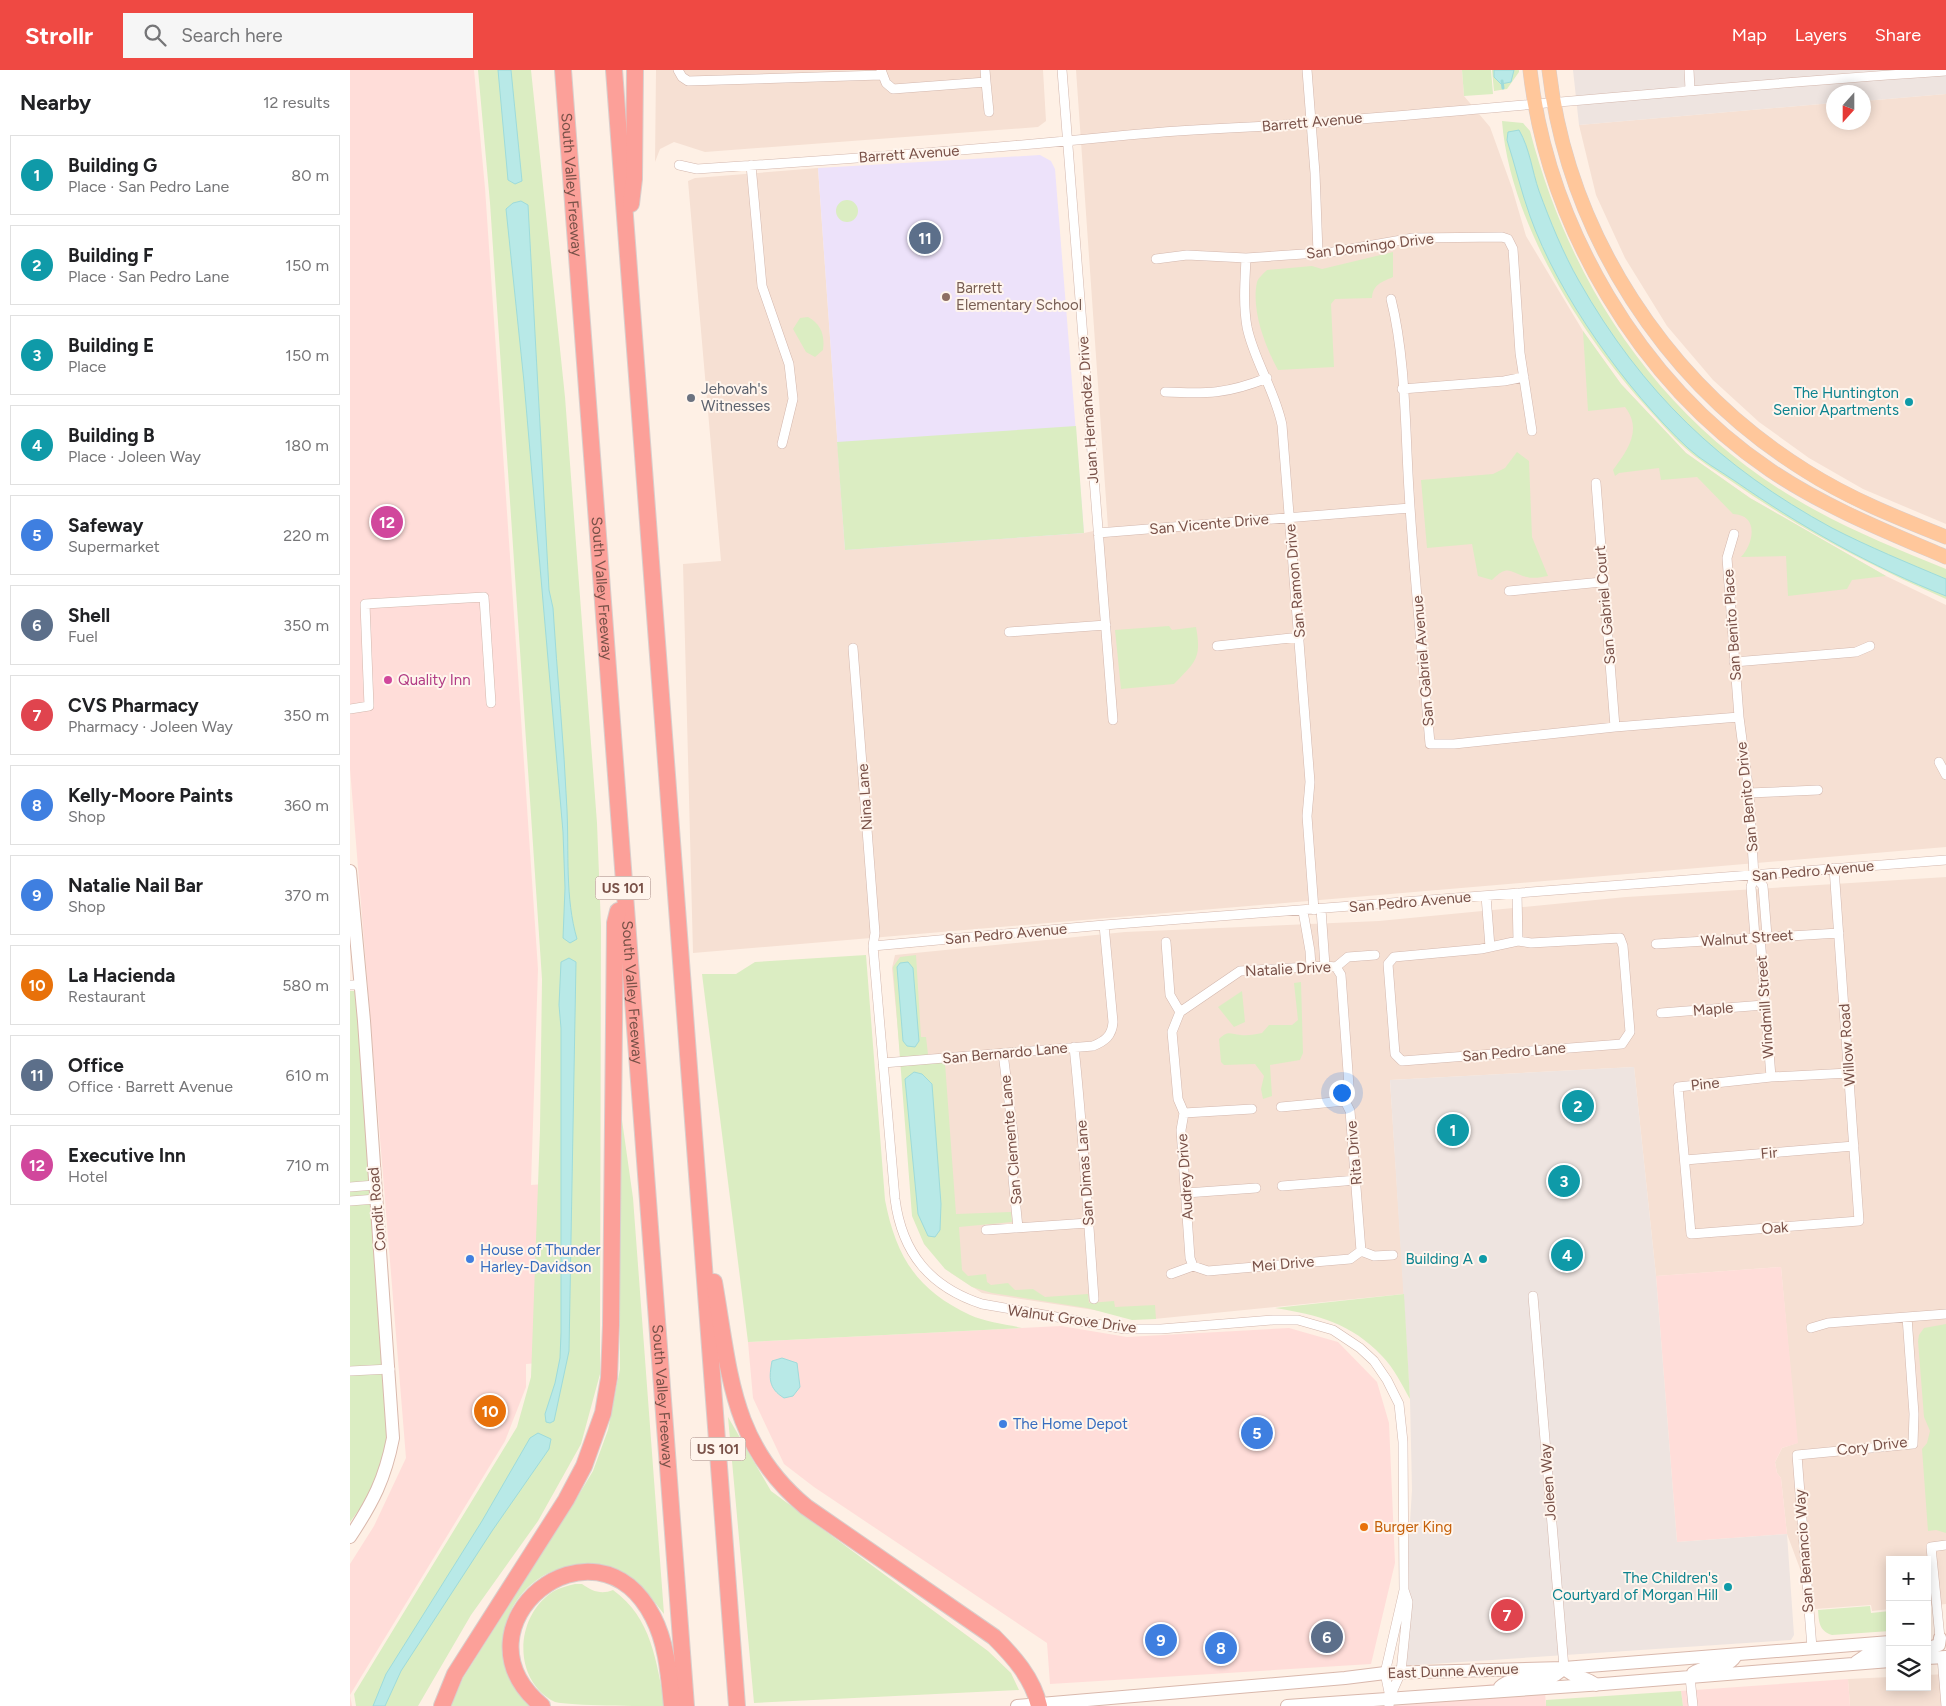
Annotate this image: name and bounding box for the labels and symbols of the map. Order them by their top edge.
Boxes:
north arrow [1826,85,1871,130]
street label: Barrett Avenue [1261,109,1363,135]
street label: South Valley Freeway [557,112,586,257]
street label: Barrett Avenue [858,142,960,166]
pin: 11 [909,219,941,257]
street label: San Domingo Drive [1305,229,1435,263]
place label: Barrett Elementary School [956,279,1082,314]
marker: Barrett Elementary School [940,291,952,303]
street label: Juan Hernandez Drive [1074,336,1102,484]
place label: Jehovah's Witnesses [701,380,770,415]
place label: The Huntington Senior Apartments [1773,384,1899,419]
marker: Jehovah's Witnesses [685,392,697,404]
marker: The Huntington Senior Apartments [1903,396,1915,408]
pin: 12 [371,503,403,541]
street label: San Vicente Drive [1149,510,1269,538]
street label: South Valley Freeway [588,516,616,661]
street label: San Ramon Drive [1281,523,1309,639]
street label: San Gabriel Court [1591,545,1619,665]
street label: San Benito Place [1719,568,1745,682]
street label: San Gabriel Avenue [1408,595,1438,727]
place label: Quality Inn [398,671,471,689]
marker: Quality Inn [382,674,394,686]
street label: San Benito Drive [1732,741,1762,853]
street label: Nina Lane [854,763,876,831]
street label: San Pedro Avenue [1751,857,1875,885]
road number: US 101 [596,876,650,900]
street label: San Pedro Avenue [1348,888,1472,916]
street label: South Valley Freeway [618,920,647,1065]
street label: San Pedro Avenue [944,920,1068,948]
street label: Walnut Street [1700,926,1794,950]
street label: Windmill Street [1752,954,1778,1059]
street label: Natalie Drive [1245,958,1331,980]
street label: Maple [1692,998,1734,1020]
street label: Willow Road [1835,1003,1859,1087]
street label: San Bernardo Lane [942,1039,1068,1067]
street label: San Pedro Lane [1461,1039,1567,1065]
street label: San Clemente Lane [996,1074,1026,1206]
street label: Pine [1690,1074,1720,1094]
your location [1329,1080,1355,1106]
pin: 2 [1562,1087,1594,1125]
pin: 1 [1437,1111,1469,1149]
street label: San Dimas Lane [1072,1120,1098,1226]
street label: Rita Drive [1342,1120,1366,1186]
street label: Audrey Drive [1173,1133,1197,1221]
street label: Fir [1760,1143,1778,1163]
pin: 3 [1548,1162,1580,1200]
street label: Condit Road [364,1166,390,1252]
street label: Oak [1761,1218,1790,1238]
pin: 4 [1551,1236,1583,1274]
place label: House of Thunder Harley-Davidson [480,1241,601,1276]
place label: Building A [1405,1250,1473,1268]
street label: Mei Drive [1251,1252,1315,1276]
marker: House of Thunder Harley-Davidson [464,1253,476,1265]
marker: Building A [1477,1253,1489,1265]
street label: Walnut Grove Drive [1006,1301,1138,1337]
street label: South Valley Freeway [648,1324,677,1469]
pin: 10 [474,1392,506,1430]
pin: 5 [1241,1414,1273,1452]
place label: The Home Depot [1013,1415,1128,1433]
marker: The Home Depot [997,1418,1009,1430]
street label: Cory Drive [1836,1433,1908,1459]
road number: US 101 [690,1438,746,1460]
street label: Joleen Way [1536,1443,1560,1521]
street label: San Benancio Way [1791,1488,1817,1613]
place label: Burger King [1374,1518,1452,1536]
marker: Burger King [1358,1521,1370,1533]
place label: The Children's Courtyard of Morgan Hill [1552,1569,1718,1604]
marker: The Children's Courtyard of Morgan Hill [1722,1581,1734,1593]
pin: 7 [1491,1596,1523,1634]
pin: 6 [1311,1618,1343,1656]
pin: 9 [1145,1621,1177,1659]
pin: 8 [1205,1629,1237,1667]
street label: East Dunne Avenue [1387,1660,1519,1682]

